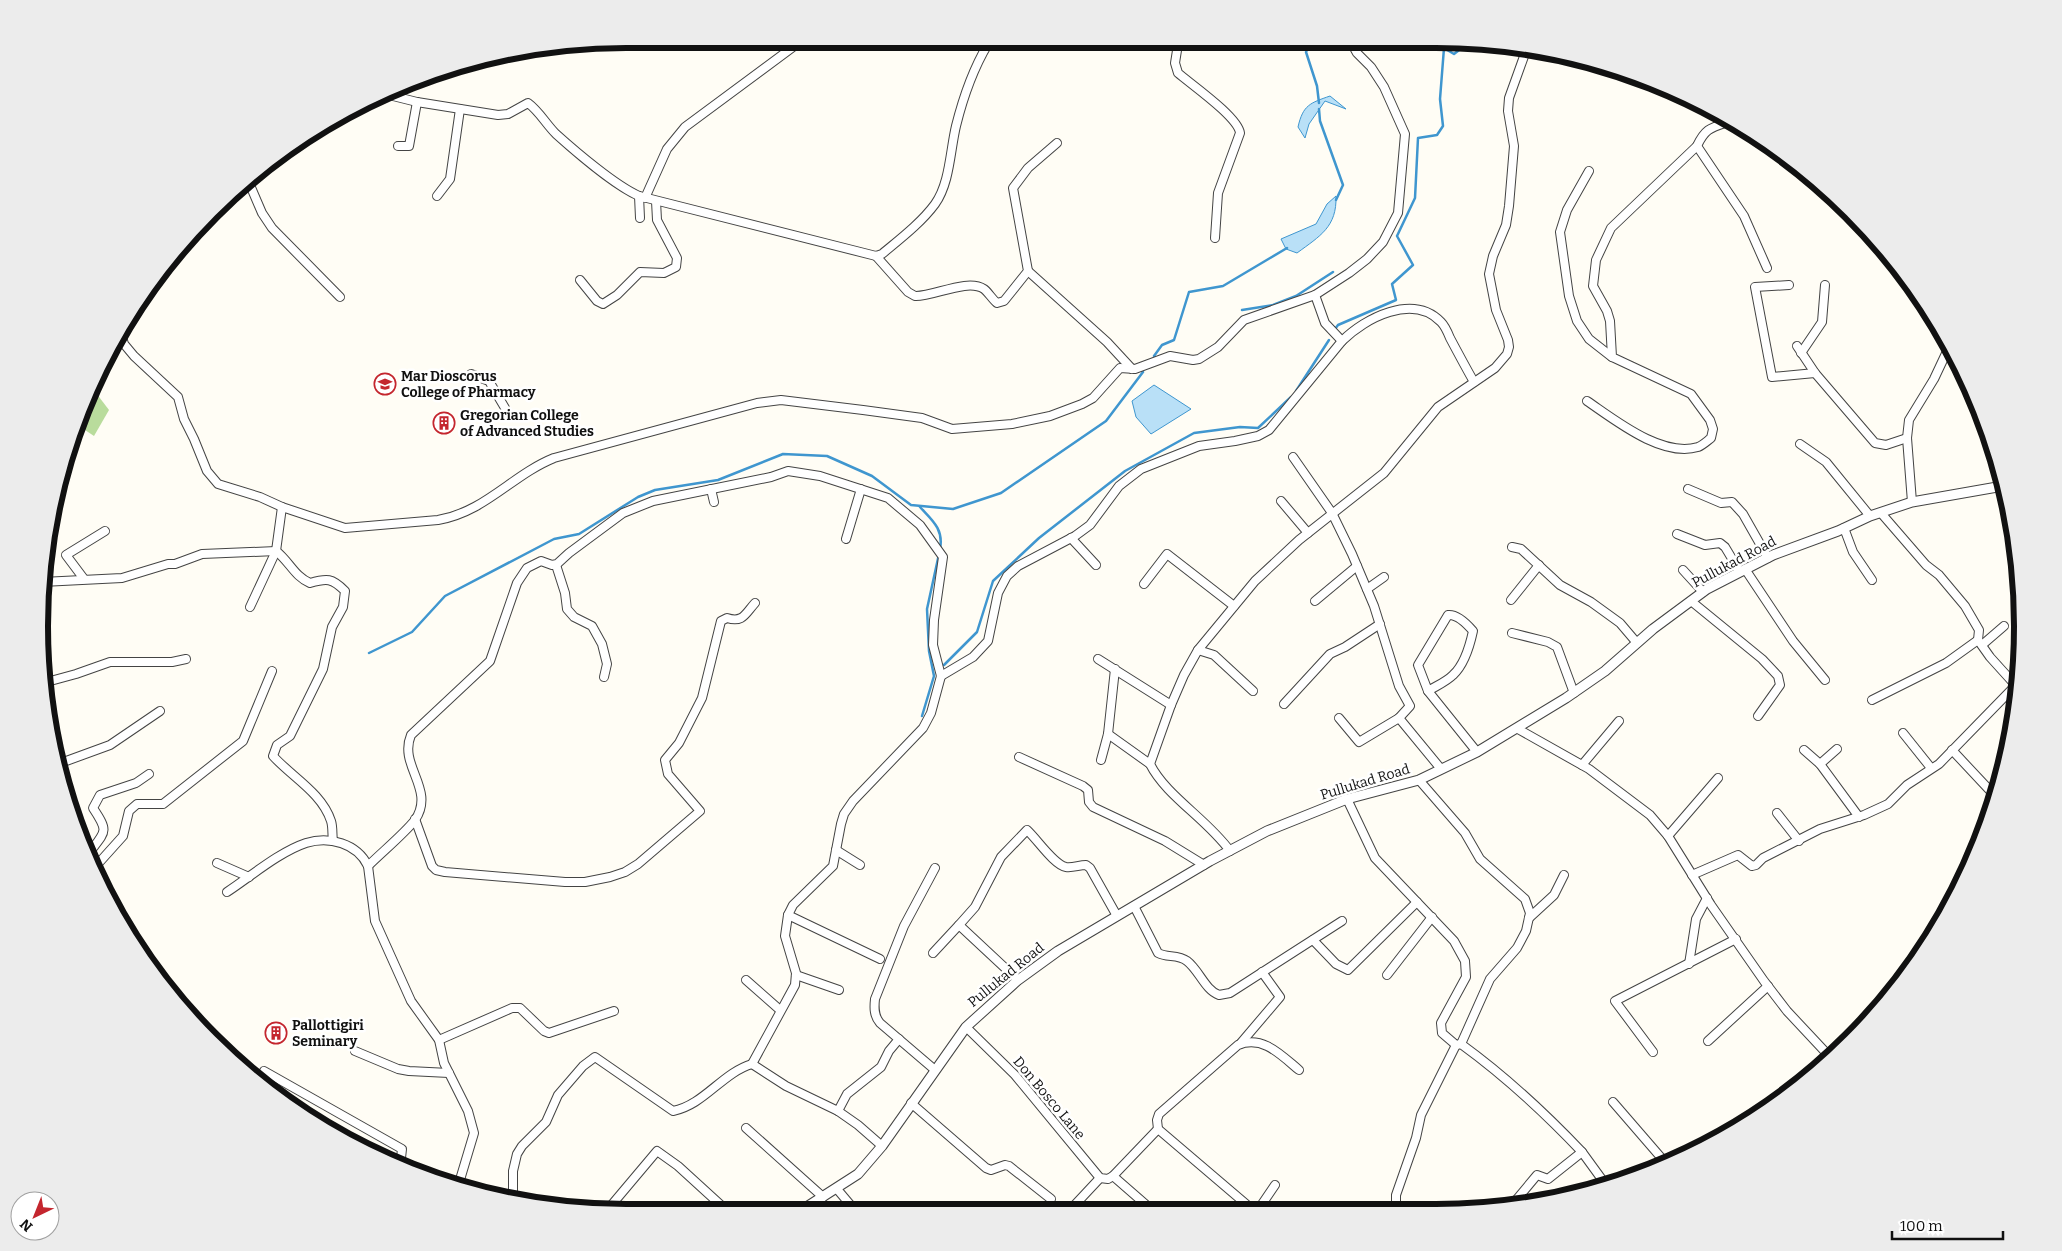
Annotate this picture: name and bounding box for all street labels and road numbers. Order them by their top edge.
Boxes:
street label: Pullukad Road [1689,533,1779,591]
street label: Pullukad Road [1318,760,1412,804]
street label: Pullukad Road [965,939,1047,1011]
street label: Don Bosco Lane [1009,1053,1089,1143]

